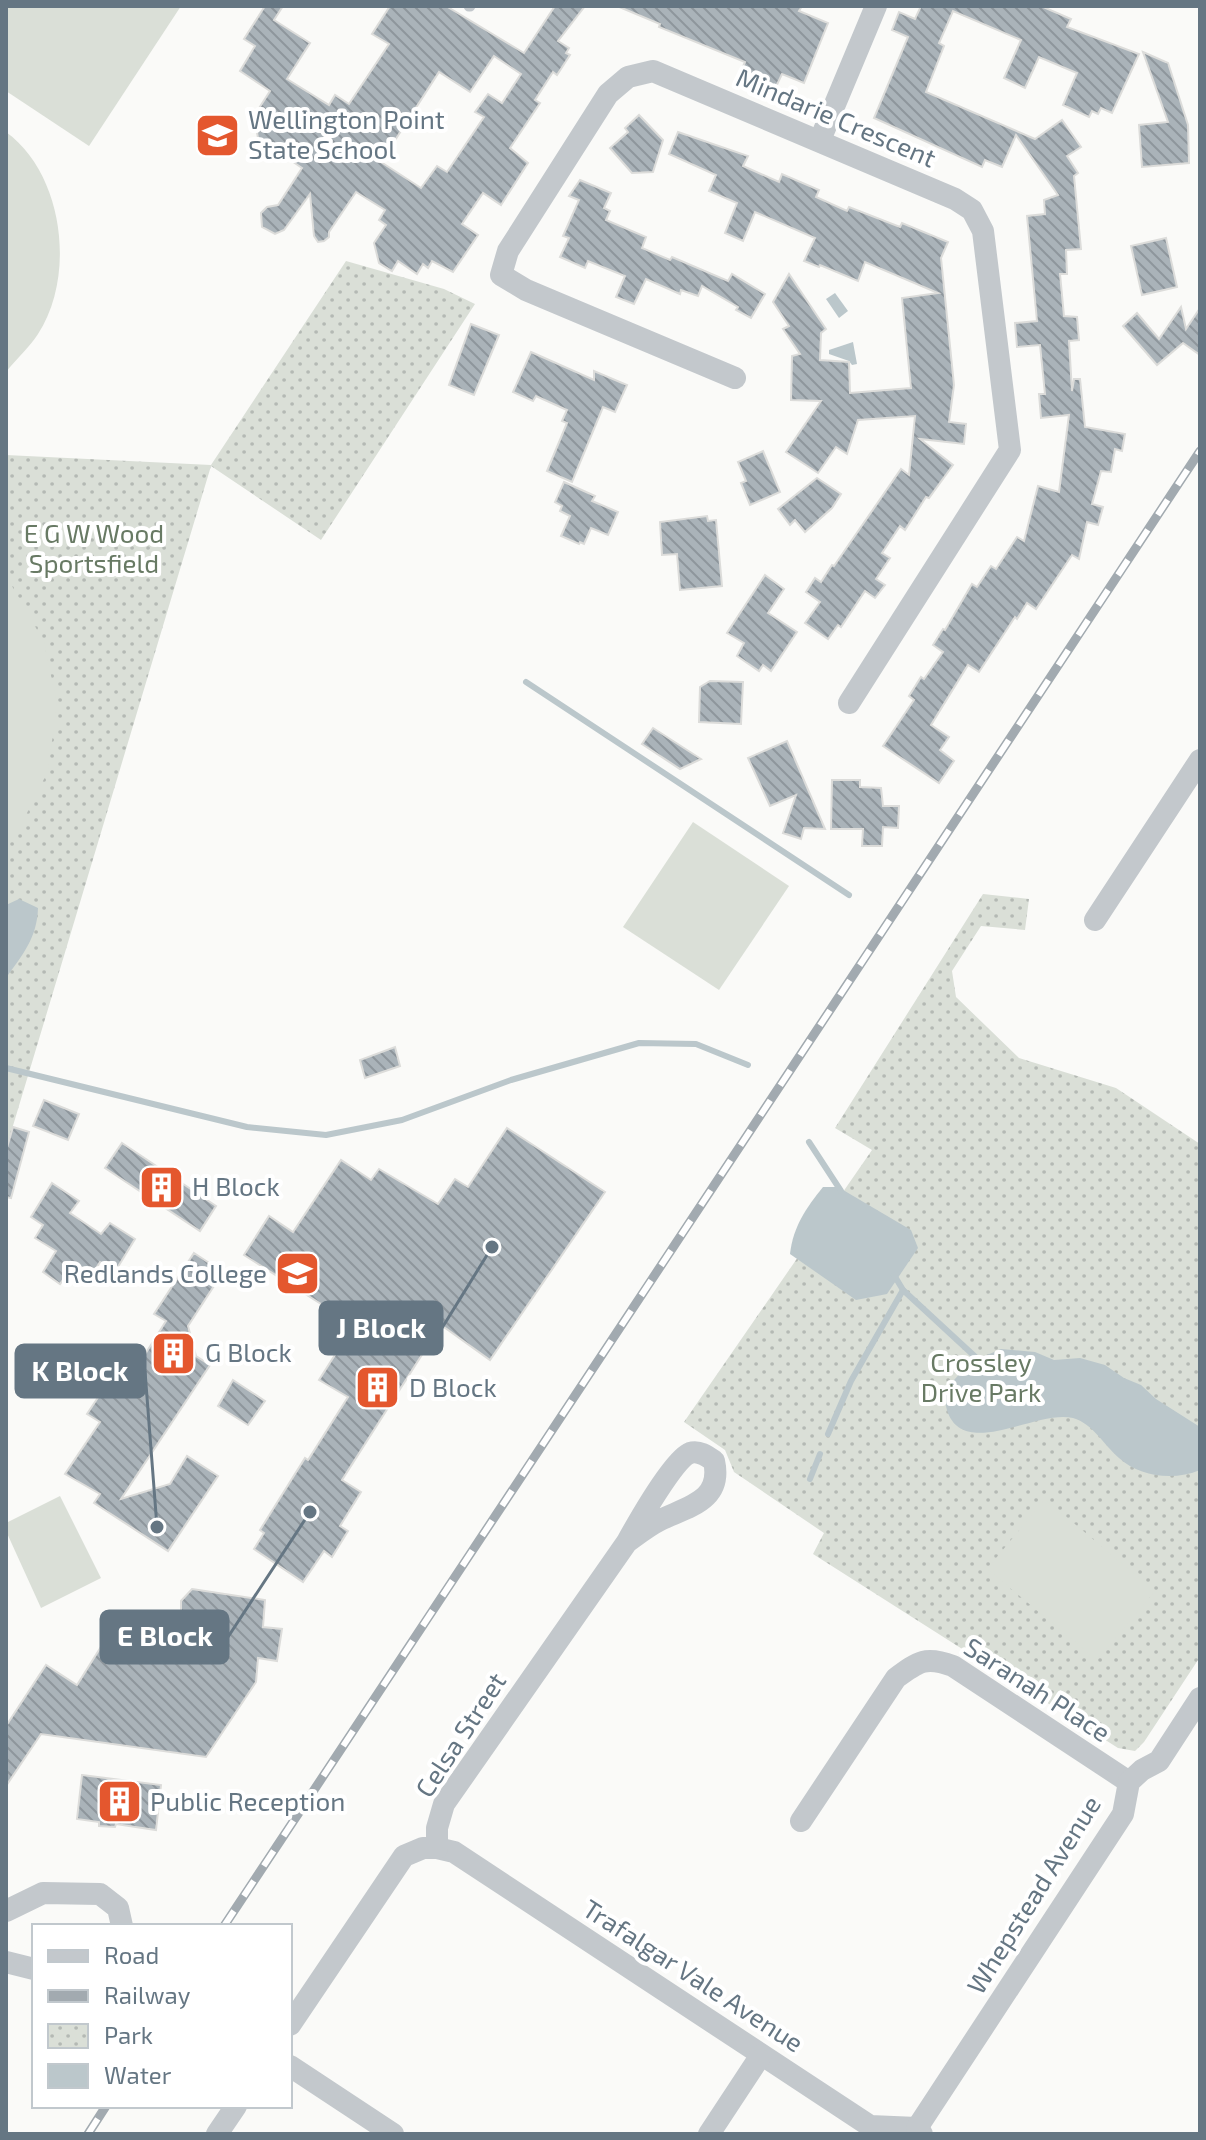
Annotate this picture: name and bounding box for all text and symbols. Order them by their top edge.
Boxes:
street label: Mindarie Crescent [732,61,941,173]
place label: Wellington Point State School [248,103,445,164]
school or university icon: Wellington Point State School [193,111,241,159]
park label: E G W Wood Sportsfield [24,517,164,578]
building icon: H Block [137,1163,185,1211]
place label: H Block [192,1170,280,1201]
school or university icon: Redlands College [274,1250,322,1298]
place label: Redlands College [64,1257,267,1288]
callout: J Block [320,1302,442,1354]
text: J Block [336,1310,426,1344]
building icon: G Block [150,1329,198,1377]
place label: G Block [205,1336,292,1367]
callout: K Block [16,1345,145,1397]
park label: Crossley Drive Park [921,1346,1041,1407]
text: K Block [31,1353,129,1387]
building icon: D Block [354,1364,402,1412]
place label: D Block [409,1371,497,1402]
callout: E Block [101,1611,228,1663]
text: E Block [117,1618,213,1652]
street label: Saranah Place [959,1630,1117,1747]
street label: Celsa Street [408,1666,511,1802]
building icon: Public Reception [95,1778,143,1826]
place label: Public Reception [150,1785,345,1816]
street label: Whepstead Avenue [959,1790,1106,1999]
street label: Trafalgar Vale Avenue [578,1892,810,2058]
legend [32,1924,292,2108]
text: Road [104,1940,159,1969]
text: Railway [104,1980,191,2009]
text: Park [104,2020,153,2049]
text: Water [104,2060,172,2089]

